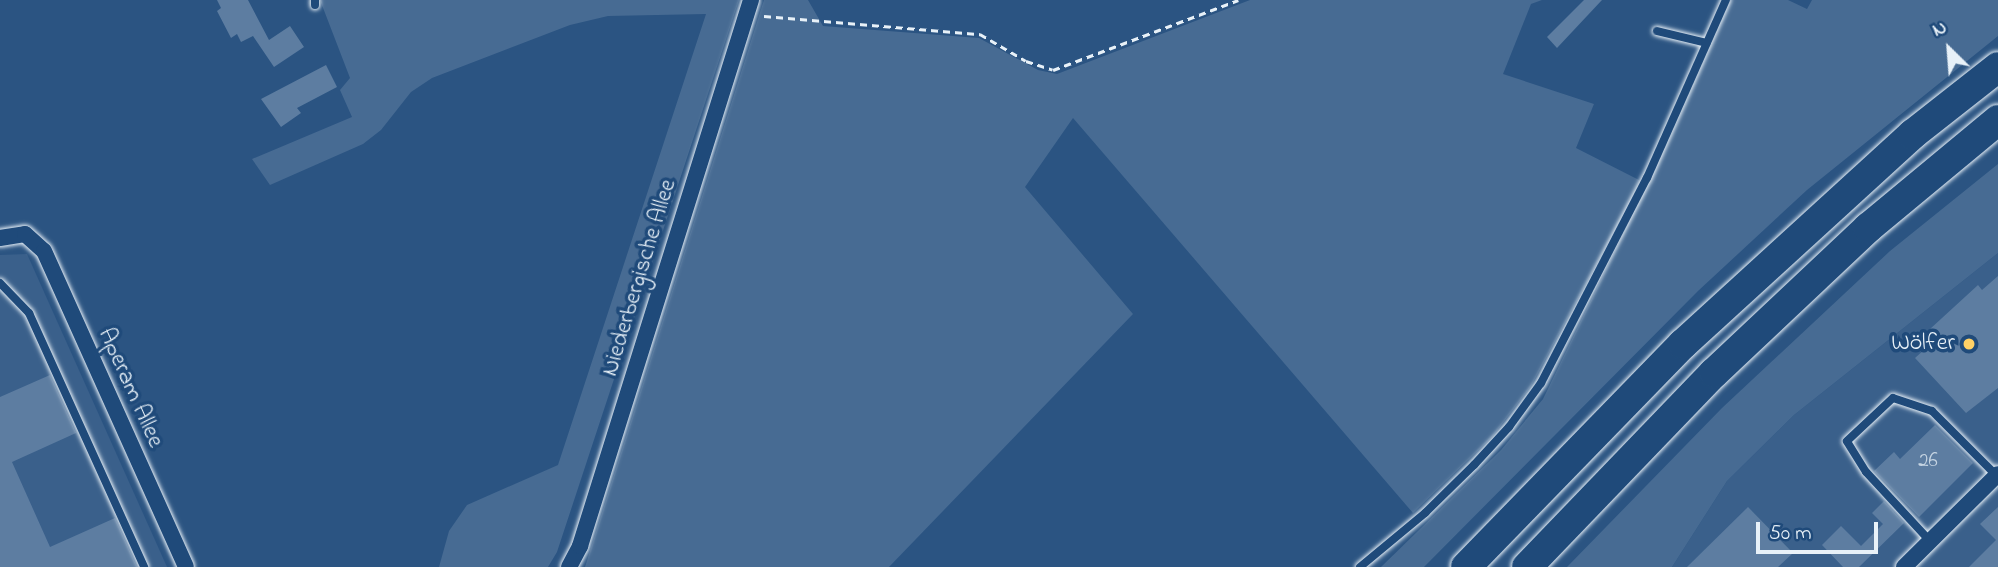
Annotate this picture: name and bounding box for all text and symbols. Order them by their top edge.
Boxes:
north arrow [1914,14,1984,84]
text: N [1928,15,1951,44]
street label: Niederbergische Allee [596,176,684,380]
street label: Aperam Allee [91,324,169,452]
place label: Wölfer [1891,330,1955,358]
marker: Wölfer [1961,336,1977,352]
house number: 26 [1918,448,1938,474]
scale bar [1760,508,1882,552]
text: 50 m [1769,519,1812,549]

